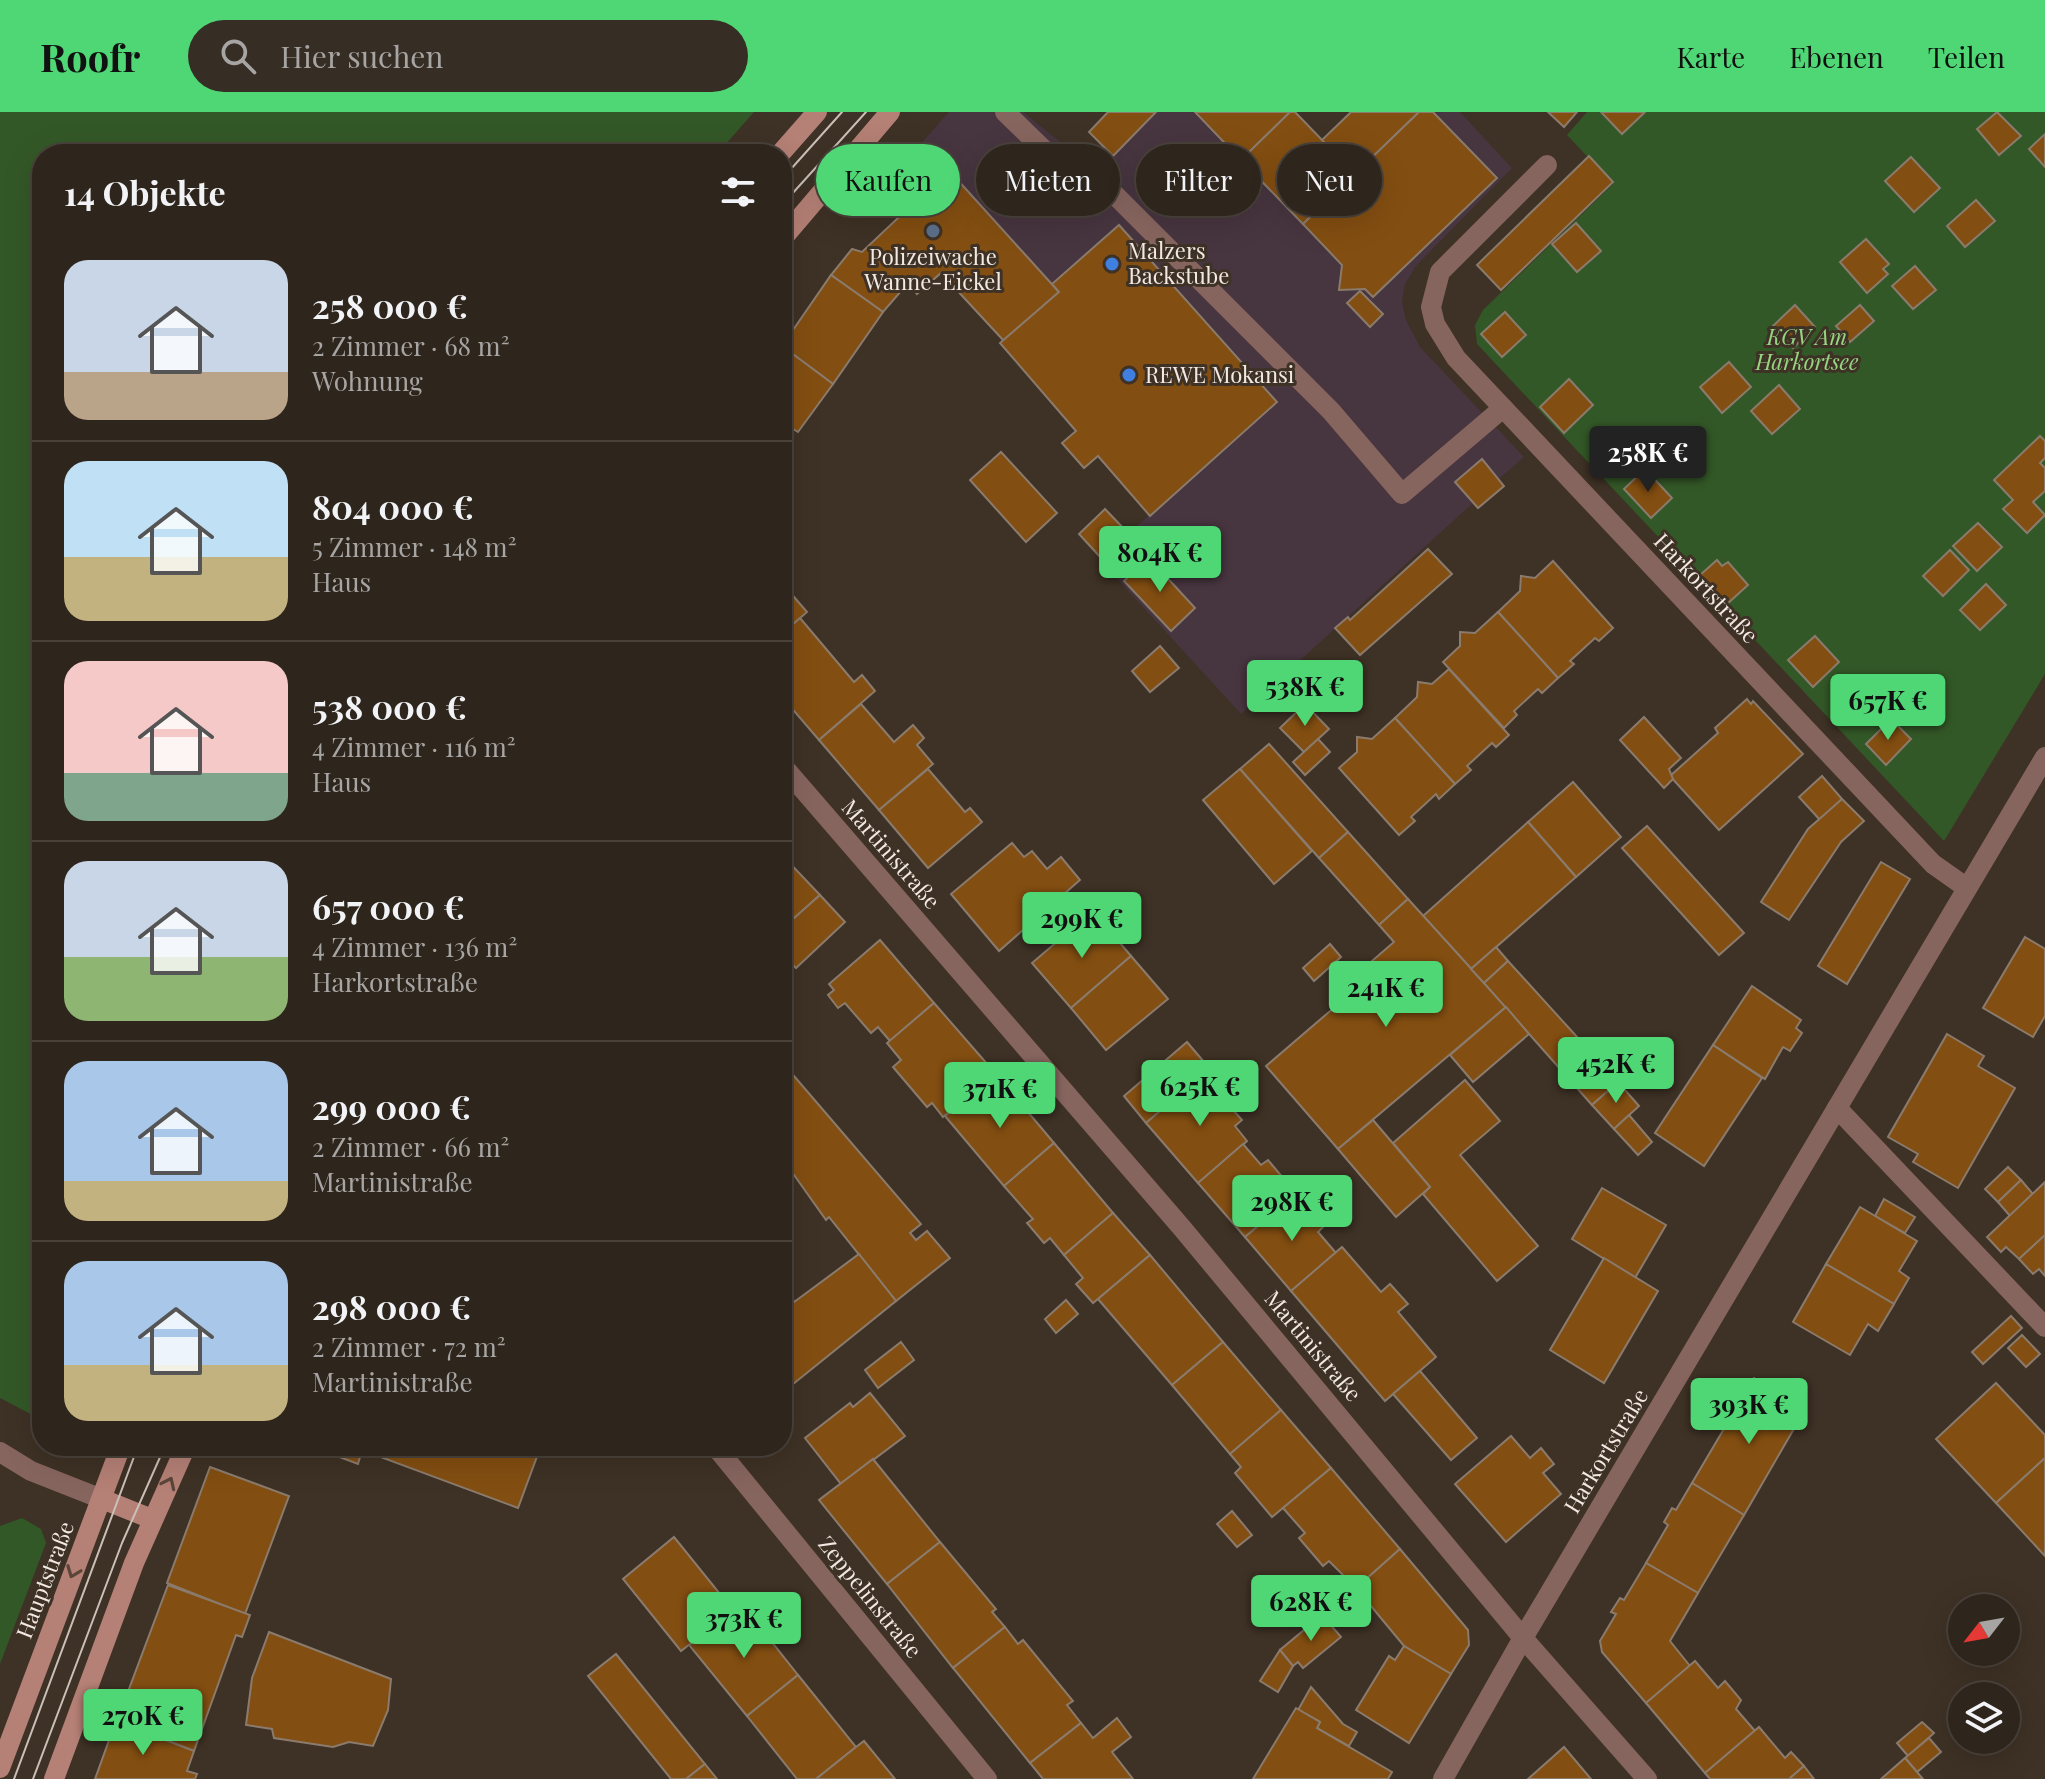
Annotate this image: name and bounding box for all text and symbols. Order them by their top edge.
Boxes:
search box [188,20,748,92]
text: Roofr [40,31,140,82]
icon: search [216,34,260,78]
text: Hier suchen [280,36,443,76]
text: Karte [1676,38,1745,75]
text: Ebenen [1789,38,1884,75]
text: Teilen [1928,38,2005,75]
chip: Kaufen [816,144,960,216]
chip: Mieten [976,144,1120,216]
chip: Filter [1136,144,1261,216]
chip: Neu [1277,144,1382,216]
text: 14 Objekte [64,169,226,215]
icon: filters [716,170,760,214]
marker: Polizeiwache Wanne-Eickel [924,222,942,240]
place label: Malzers Backstube [1128,235,1229,290]
place label: Polizeiwache Wanne-Eickel [863,241,1002,296]
marker: Malzers Backstube [1103,255,1121,273]
text: 258 000 € [312,282,468,328]
icon: home [128,292,224,388]
park label: KGV Am Harkortsee [1754,321,1859,376]
text: 2 Zimmer · 68 m² [312,328,509,363]
place label: REWE Mokansi [1145,359,1294,389]
text: Wohnung [312,363,423,398]
marker: REWE Mokansi [1120,366,1138,384]
pin: 258K € [1583,426,1713,494]
text: 258K € [1607,434,1689,469]
text: 804 000 € [312,483,474,529]
icon: home [128,493,224,589]
pin: 804K € [1095,526,1225,594]
street label: Harkortstraße [1648,526,1766,649]
text: 5 Zimmer · 148 m² [312,529,516,564]
text: 804K € [1117,534,1203,569]
text: Haus [312,564,371,599]
pin: 538K € [1240,660,1370,728]
text: 538K € [1265,668,1345,703]
pin: 657K € [1823,674,1953,742]
text: 657K € [1848,682,1928,717]
text: 538 000 € [312,683,467,729]
icon: home [128,693,224,789]
text: 4 Zimmer · 116 m² [312,729,516,764]
text: Haus [312,764,371,799]
street label: Martinistraße [836,792,948,914]
text: 657 000 € [312,883,465,929]
pin: 299K € [1017,892,1147,960]
icon: home [128,893,224,989]
text: 299K € [1040,900,1124,935]
text: 4 Zimmer · 136 m² [312,929,517,964]
pin: 241K € [1321,961,1451,1029]
text: Harkortstraße [312,964,478,999]
text: 241K € [1347,969,1425,1004]
pin: 452K € [1551,1037,1681,1105]
text: 452K € [1576,1045,1656,1080]
pin: 625K € [1135,1060,1265,1128]
pin: 371K € [935,1062,1065,1130]
text: 625K € [1159,1068,1241,1103]
text: 371K € [962,1070,1038,1105]
text: 299 000 € [312,1083,471,1129]
icon: home [128,1093,224,1189]
text: 2 Zimmer · 66 m² [312,1129,509,1164]
text: Martinistraße [312,1164,473,1199]
pin: 298K € [1227,1175,1357,1243]
text: 298K € [1250,1183,1334,1218]
text: 298 000 € [312,1283,471,1329]
street label: Martinistraße [1259,1284,1369,1407]
icon: home [128,1293,224,1389]
text: 2 Zimmer · 72 m² [312,1329,506,1364]
text: Martinistraße [312,1364,473,1399]
pin: 393K € [1684,1378,1814,1446]
street label: Harkortstraße [1556,1383,1654,1518]
text: 393K € [1709,1386,1789,1421]
one-way arrow [160,1476,176,1491]
street label: Hauptstraße [8,1517,80,1643]
street label: Zeppelinstraße [812,1529,929,1664]
one-way arrow [66,1564,83,1578]
pin: 628K € [1246,1575,1376,1643]
text: 628K € [1269,1583,1353,1618]
pin: 373K € [679,1592,809,1660]
north arrow [1948,1594,2020,1666]
map controls [1948,1594,2020,1754]
text: 373K € [705,1600,783,1635]
button: layers [1948,1682,2020,1754]
pin: 270K € [78,1689,208,1757]
text: 270K € [101,1697,185,1732]

